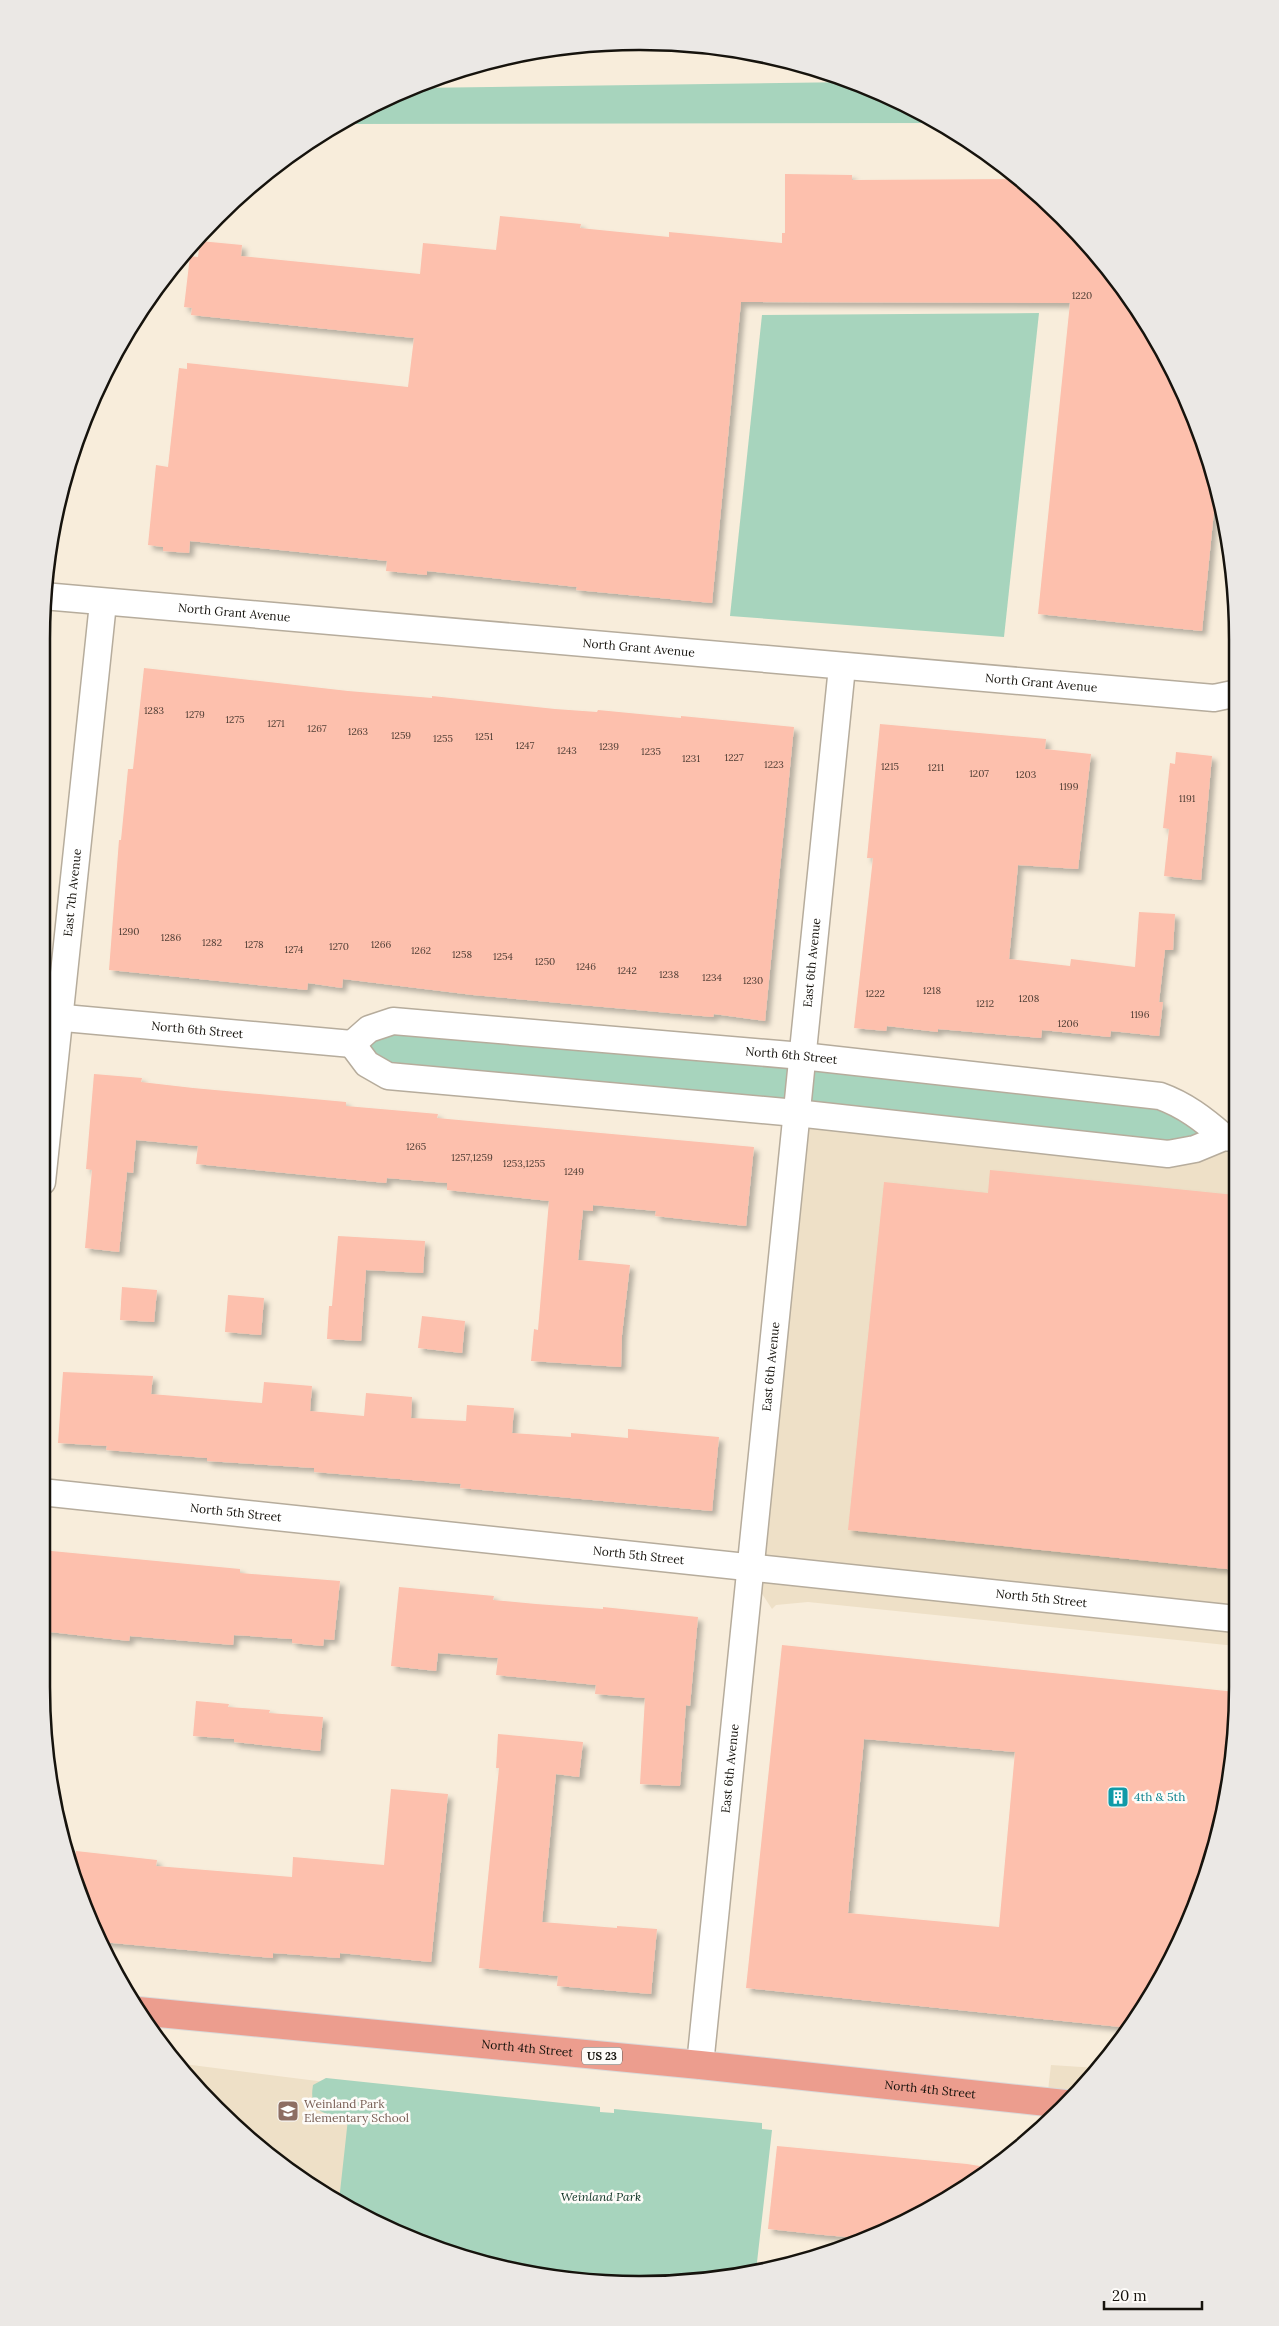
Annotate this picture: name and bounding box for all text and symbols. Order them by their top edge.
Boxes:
house number: 1220 [1072,289,1092,302]
street label: North Grant Avenue [178,600,292,625]
street label: North Grant Avenue [582,635,696,660]
street label: North Grant Avenue [985,670,1098,695]
house number: 1283 [144,704,165,717]
house number: 1279 [185,708,205,721]
house number: 1275 [225,713,245,726]
house number: 1271 [267,717,285,730]
house number: 1267 [307,722,327,735]
house number: 1263 [348,725,369,738]
house number: 1259 [391,729,411,742]
house number: 1251 [475,730,493,743]
house number: 1255 [433,732,453,745]
house number: 1247 [516,739,535,752]
house number: 1239 [599,740,619,753]
house number: 1243 [557,744,577,757]
house number: 1235 [641,745,661,758]
house number: 1227 [725,751,744,764]
house number: 1231 [682,752,700,765]
house number: 1223 [764,758,784,771]
house number: 1215 [881,760,899,773]
house number: 1211 [928,761,945,774]
house number: 1207 [969,767,989,780]
house number: 1203 [1016,768,1037,781]
house number: 1199 [1060,780,1079,793]
house number: 1191 [1179,792,1196,805]
street label: East 7th Avenue [60,847,84,937]
street label: East 6th Avenue [799,917,824,1008]
house number: 1290 [119,925,140,938]
house number: 1286 [161,931,181,944]
house number: 1282 [202,936,222,949]
house number: 1278 [244,938,264,951]
house number: 1266 [371,938,392,951]
house number: 1270 [329,940,349,953]
house number: 1274 [285,943,304,956]
house number: 1262 [411,944,431,957]
house number: 1258 [452,948,472,961]
house number: 1254 [493,950,514,963]
house number: 1250 [535,955,555,968]
house number: 1246 [576,960,596,973]
house number: 1242 [617,964,637,977]
house number: 1238 [659,968,679,981]
house number: 1234 [702,971,723,984]
house number: 1230 [743,974,763,987]
house number: 1218 [923,984,942,997]
house number: 1222 [865,987,885,1000]
house number: 1208 [1019,992,1040,1005]
house number: 1212 [976,997,994,1010]
house number: 1196 [1131,1008,1150,1021]
house number: 1206 [1058,1017,1079,1030]
street label: North 6th Street [151,1018,244,1041]
street label: North 6th Street [745,1043,838,1067]
house number: 1265 [406,1140,426,1153]
house number: 1257,1259 [451,1151,493,1164]
house number: 1253,1255 [503,1157,545,1170]
house number: 1249 [564,1165,584,1178]
street label: East 6th Avenue [758,1321,782,1412]
street label: North 5th Street [189,1500,283,1525]
street label: North 5th Street [592,1543,686,1567]
street label: North 5th Street [995,1585,1088,1610]
street label: East 6th Avenue [718,1723,742,1814]
building icon: 4th & 5th [1106,1785,1130,1809]
place label: 4th & 5th [1134,1789,1185,1804]
street label: North 4th Street [481,2036,574,2060]
road number: US 23 [582,2048,622,2064]
street label: North 4th Street [884,2077,977,2101]
place label: Weinland Park Elementary School [304,2096,409,2125]
school or university icon: Weinland Park Elementary School [276,2099,300,2123]
park label: Weinland Park [561,2189,641,2204]
scale bar [1104,2278,1202,2310]
text: 20 m [1112,2286,1147,2305]

